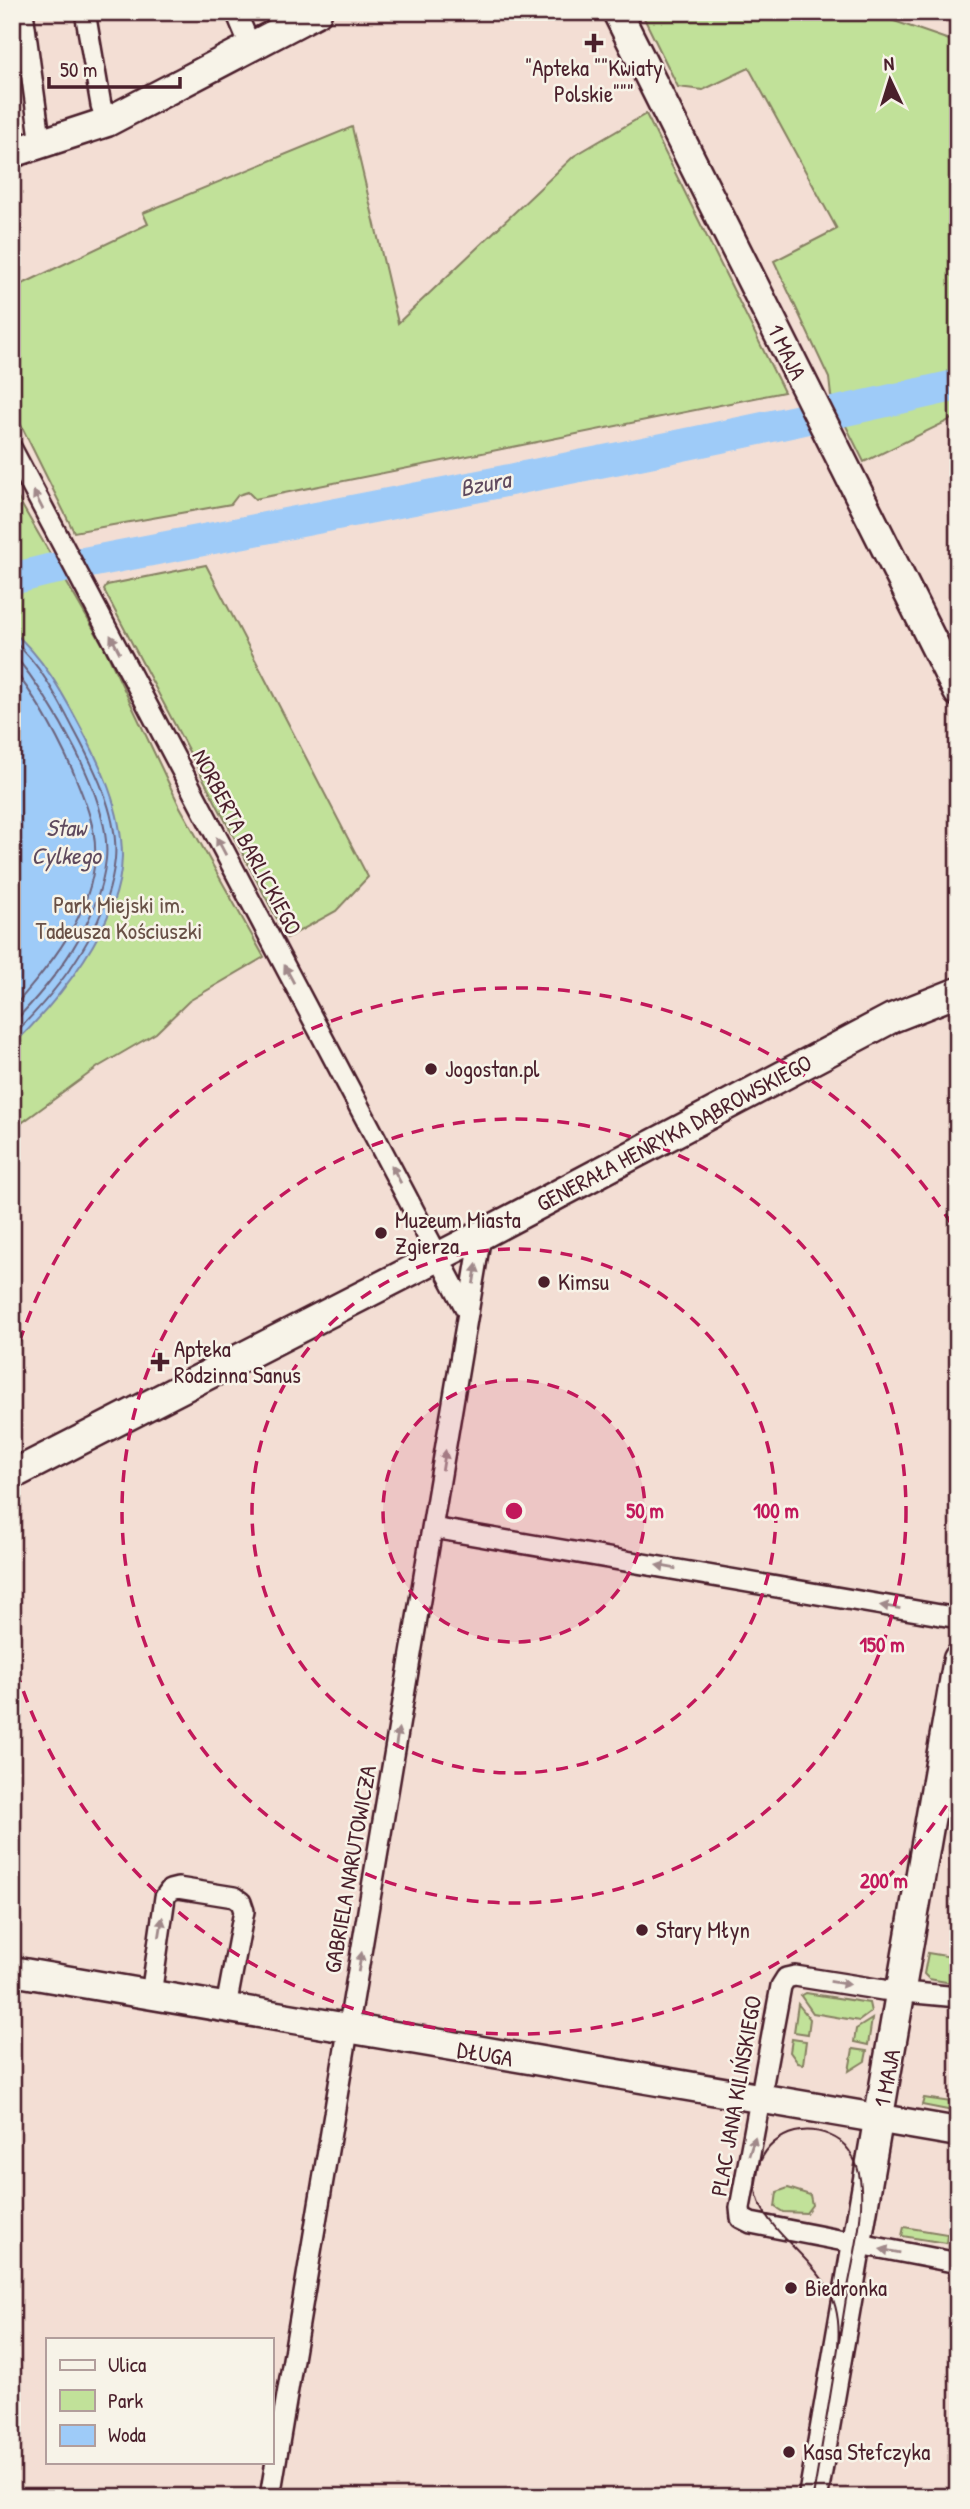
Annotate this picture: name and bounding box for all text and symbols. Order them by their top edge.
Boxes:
marker: "Apteka ""Kwiaty Polskie""" [586,35,602,51]
scale bar [49,46,180,90]
north arrow [855,46,925,116]
text: N [883,50,895,76]
place label: "Apteka ""Kwiaty Polskie""" [525,52,663,109]
text: 50 m [60,55,97,84]
street label: 1 MAJA [761,319,814,385]
water label: Bzura [457,462,515,504]
one-way arrow [33,490,44,510]
one-way arrow [110,634,122,654]
street label: NORBERTA BARLICKIEGO [185,743,310,940]
water label: Staw Cylkego [31,811,103,872]
one-way arrow [216,836,227,856]
park label: Park Miejski im. Tadeusza Kościuszki [36,889,202,946]
one-way arrow [283,964,295,984]
street label: GENERAŁA HENRYKA DĄBROWSKIEGO [531,1047,817,1218]
place label: Jogostan.pl [445,1053,540,1084]
marker: Jogostan.pl [423,1061,439,1077]
one-way arrow [390,1165,402,1184]
place label: Muzeum Miasta Zgierza [395,1204,521,1261]
marker: Muzeum Miasta Zgierza [373,1225,389,1241]
one-way arrow [470,1263,481,1285]
place label: Kimsu [558,1266,609,1297]
marker: Kimsu [536,1274,552,1290]
place label: Apteka Rodzinna Sanus [174,1333,301,1390]
marker: Apteka Rodzinna Sanus [152,1354,168,1370]
one-way arrow [439,1449,450,1471]
text: 50 m [626,1496,664,1525]
text: 100 m [753,1496,799,1525]
centre of rings [502,1499,526,1523]
one-way arrow [655,1562,677,1573]
one-way arrow [879,1601,901,1612]
text: 150 m [859,1630,905,1659]
one-way arrow [392,1727,403,1749]
street label: GABRIELA NARUTOWICZA [316,1763,383,1975]
text: 200 m [860,1866,908,1895]
place label: Stary Młyn [656,1914,750,1945]
one-way arrow [156,1916,167,1938]
marker: Stary Młyn [634,1922,650,1938]
one-way arrow [355,1951,366,1973]
one-way arrow [829,1978,851,1989]
street label: PLAC JANA KILIŃSKIEGO [703,1993,768,2198]
street label: DŁUGA [455,2033,515,2074]
street label: 1 MAJA [866,2046,907,2109]
one-way arrow [747,2135,758,2156]
one-way arrow [879,2245,901,2256]
place label: Biedronka [805,2272,887,2303]
marker: Biedronka [783,2280,799,2296]
legend [46,2338,273,2464]
text: Ulica [108,2350,146,2379]
text: Park [108,2386,143,2415]
text: Woda [108,2420,146,2449]
place label: Kasa Stefczyka [803,2436,930,2467]
marker: Kasa Stefczyka [781,2444,797,2460]

